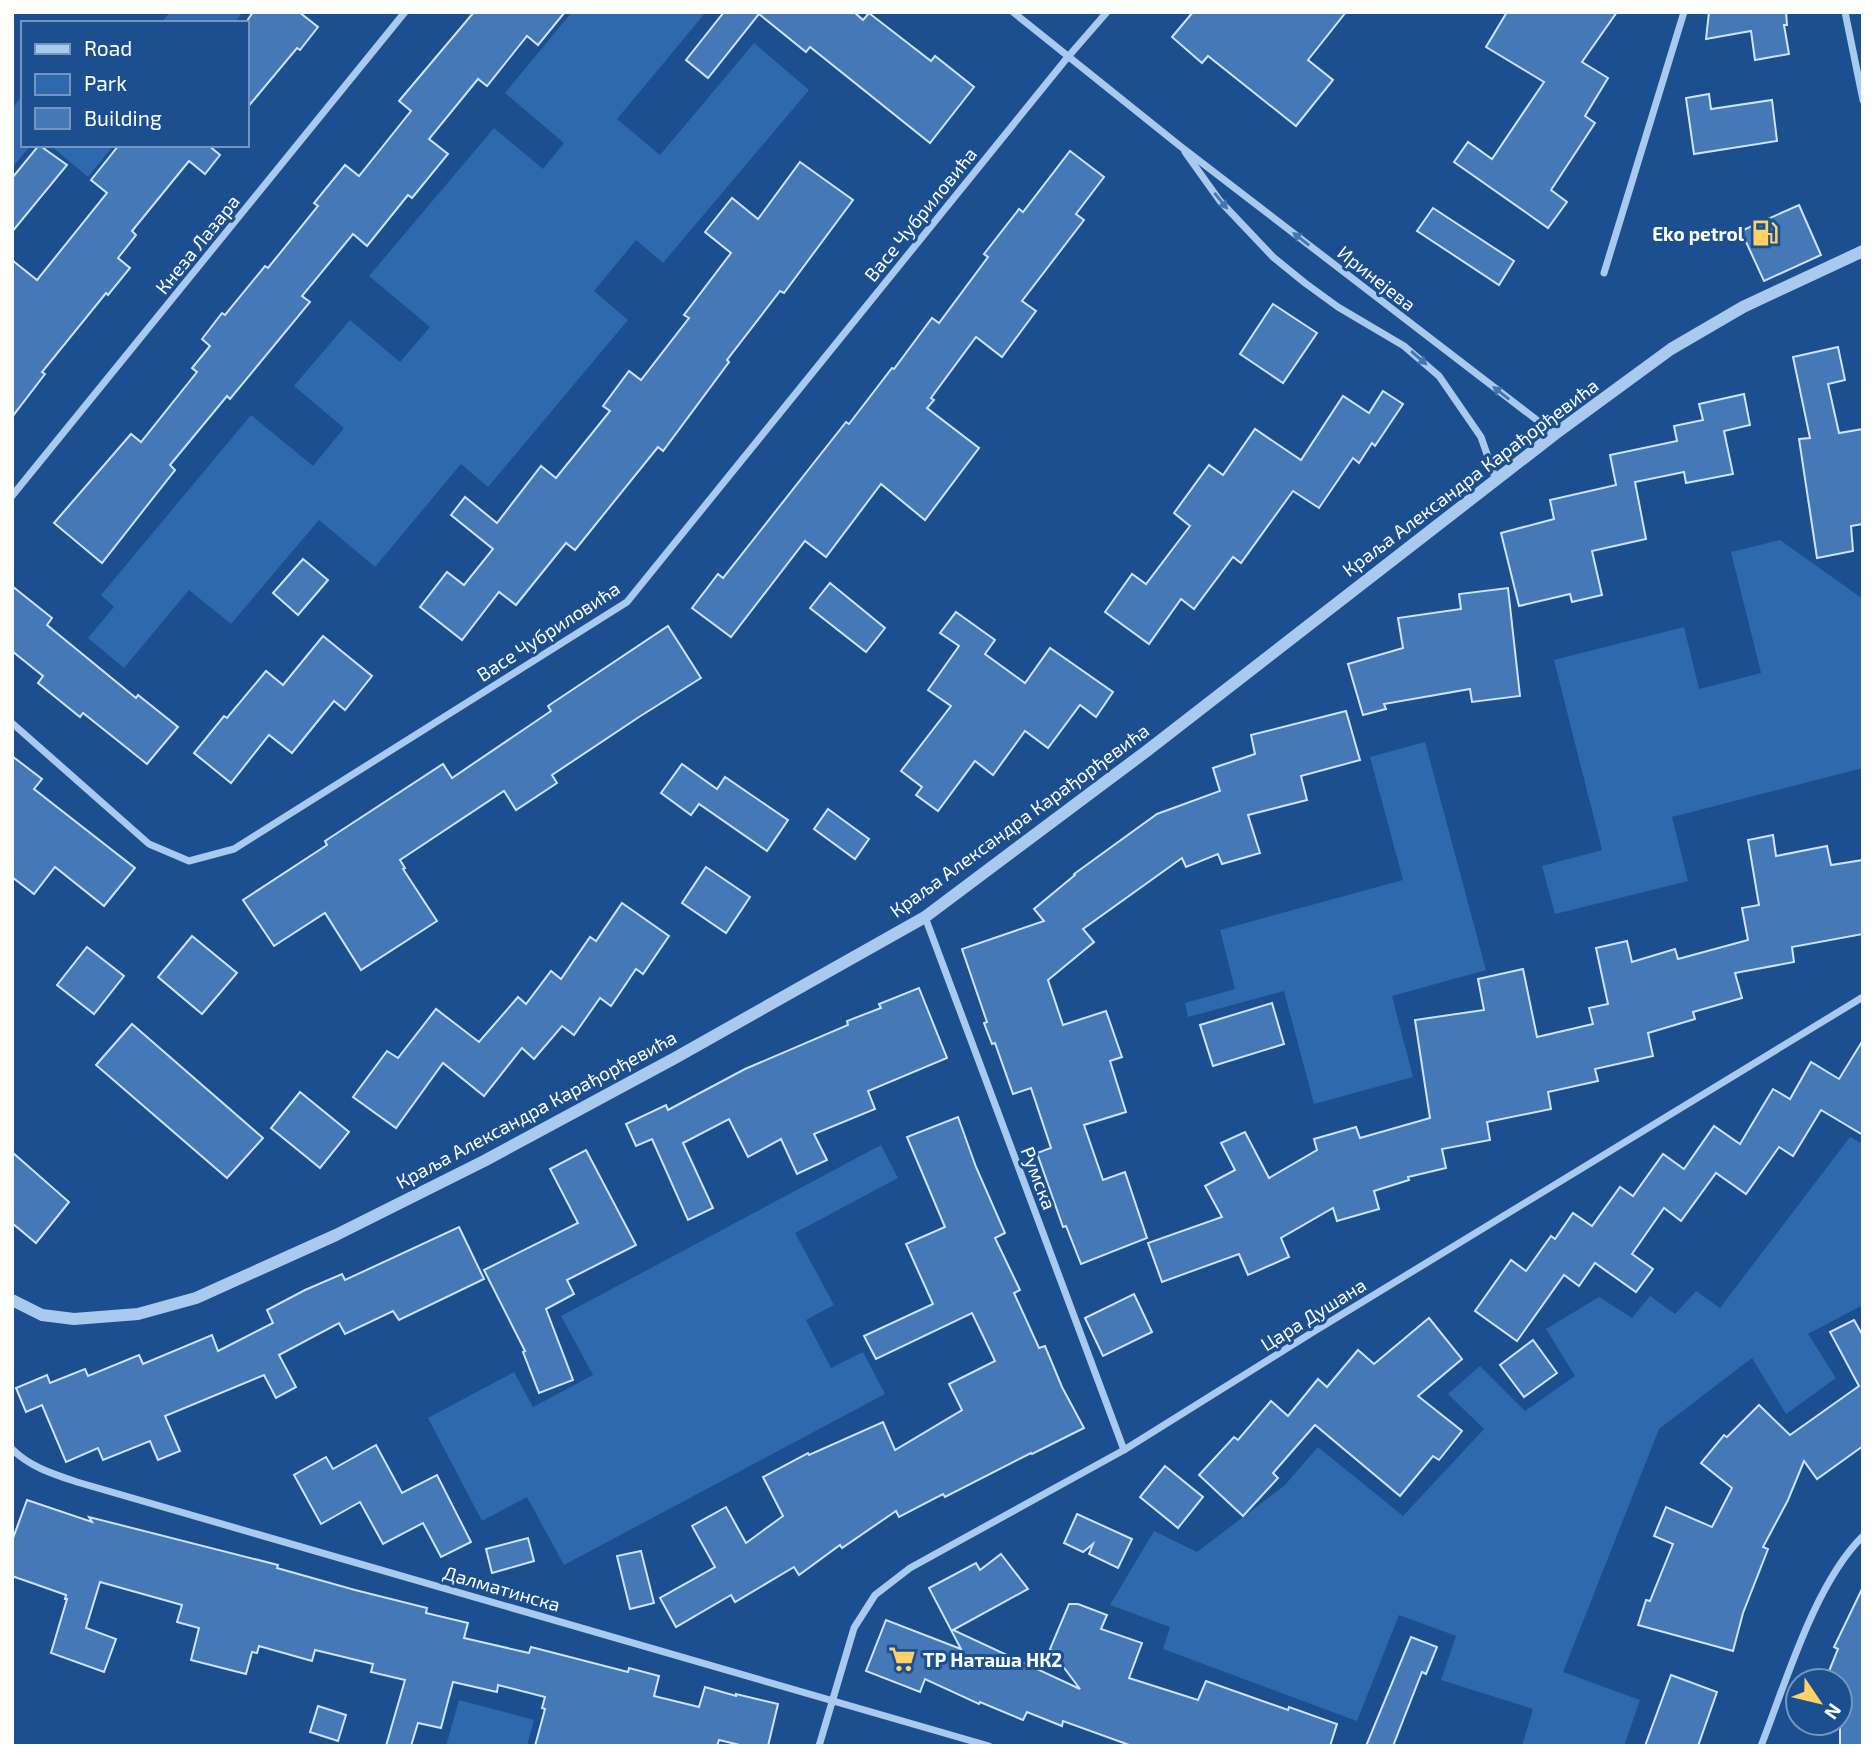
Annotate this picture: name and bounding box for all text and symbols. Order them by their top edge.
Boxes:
legend [21,21,248,147]
text: Road [84,35,132,60]
text: Park [84,70,127,95]
text: Building [84,105,162,130]
street label: Васе Чубриловића [859,142,982,286]
street label: Кнеза Лазара [150,190,244,298]
one-way arrow [1213,192,1228,209]
fuel station icon: Eko petrol [1750,218,1780,248]
place label: Eko petrol [1652,222,1745,245]
one-way arrow [1293,232,1311,247]
street label: Иринејева [1333,240,1421,316]
one-way arrow [1410,350,1428,366]
street label: Краља Александра Карађорђевића [1337,373,1603,582]
one-way arrow [1493,385,1511,400]
street label: Васе Чубриловића [472,576,624,687]
street label: Краља Александра Карађорђевића [885,718,1154,923]
street label: Краља Александра Карађорђевића [392,1025,681,1194]
street label: Румска [1016,1143,1061,1213]
street label: Цара Душана [1256,1272,1370,1356]
street label: Далматинска [441,1560,563,1616]
supermarket icon: ТР Наташа НК2 [887,1644,917,1674]
place label: ТР Наташа НК2 [923,1648,1062,1671]
north arrow [1784,1667,1854,1737]
text: N [1820,1700,1847,1724]

